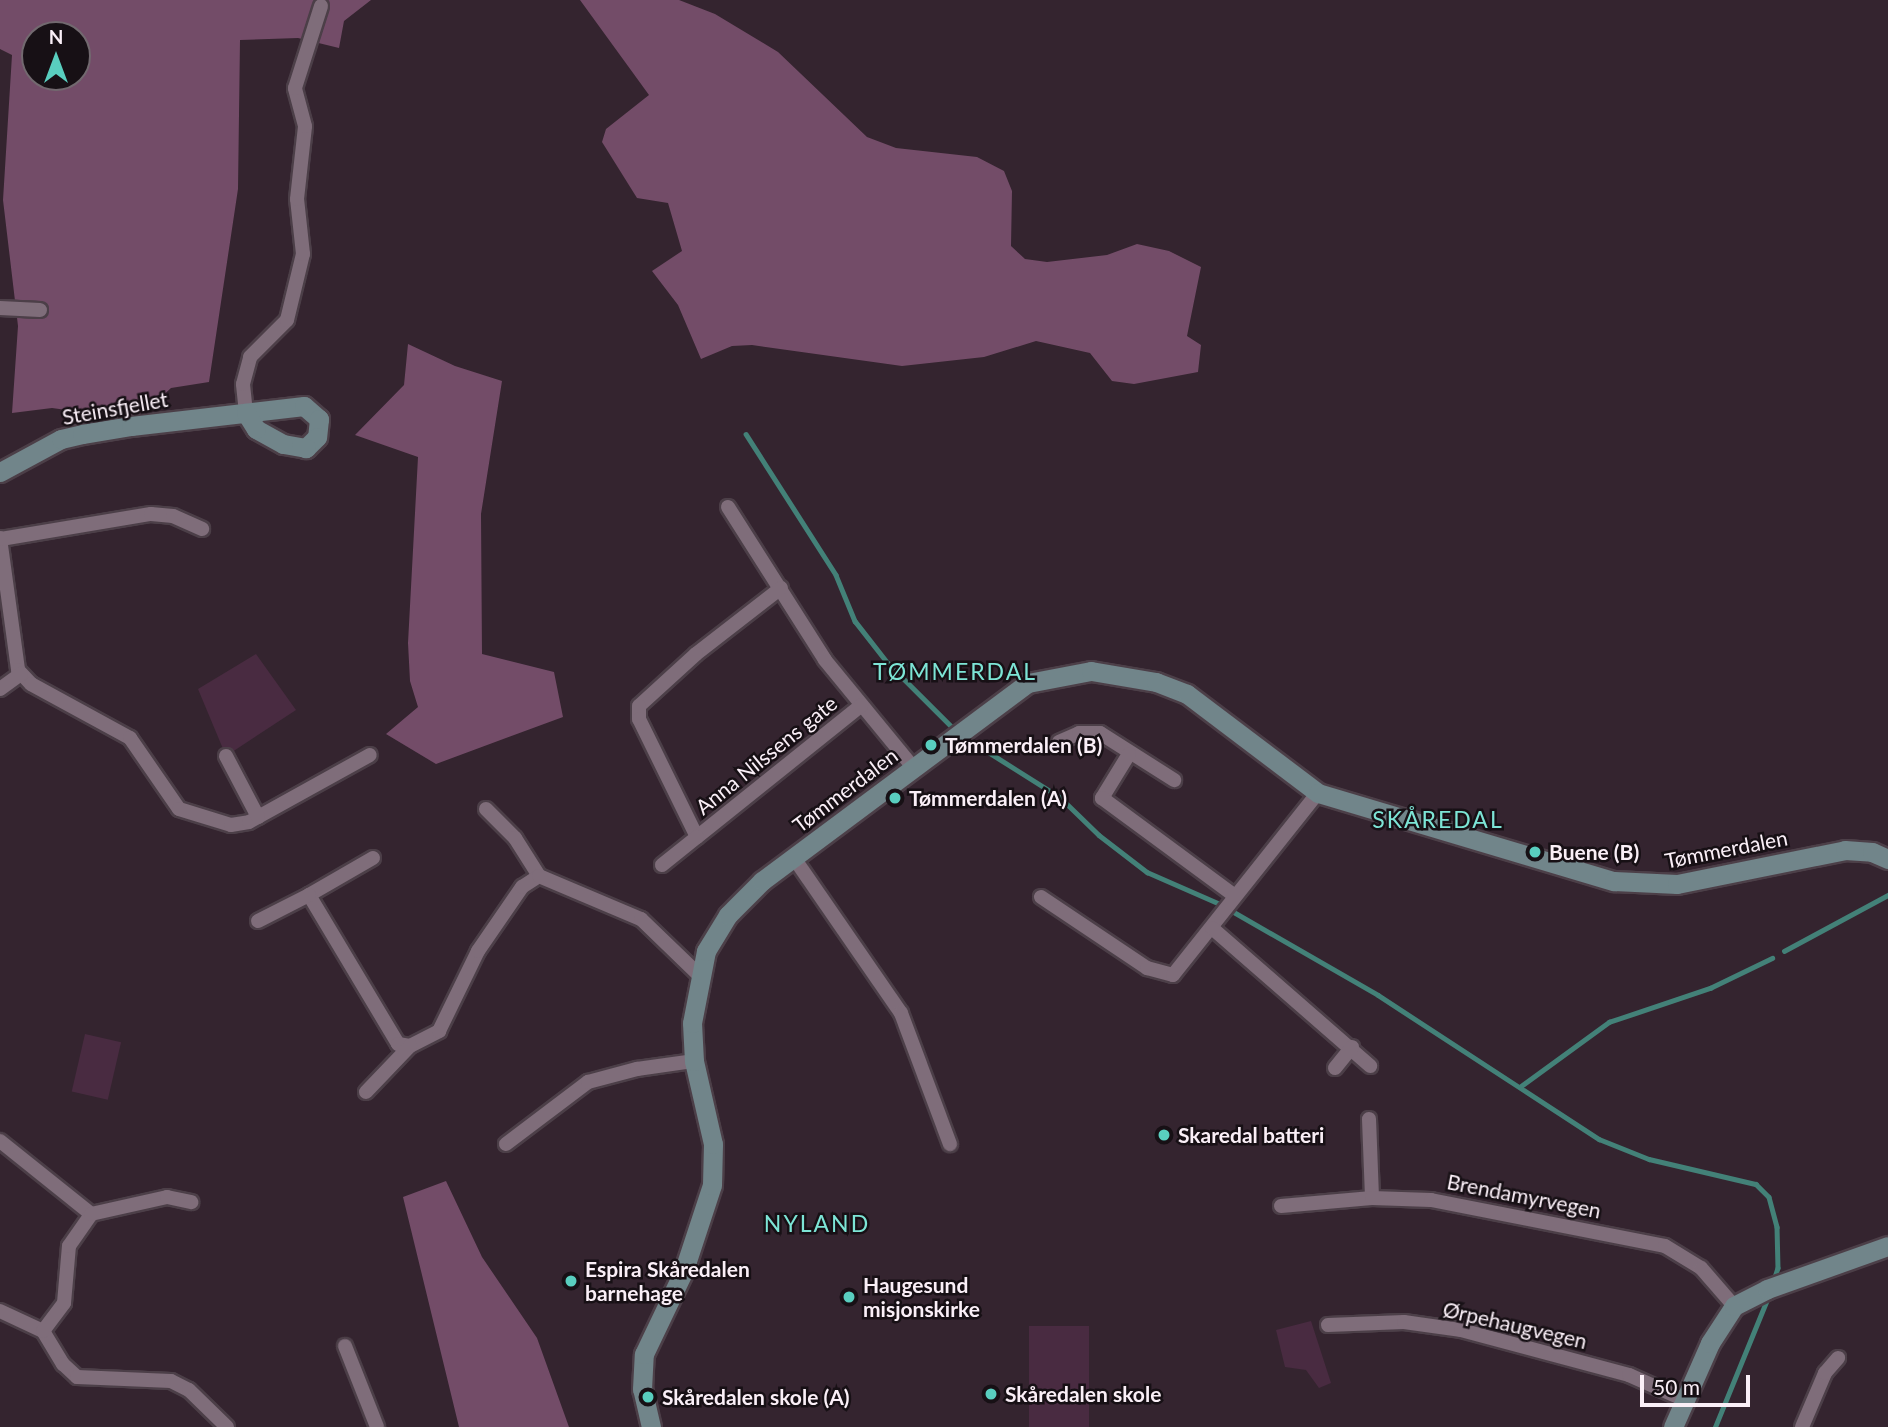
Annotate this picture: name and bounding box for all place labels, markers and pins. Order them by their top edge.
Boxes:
place label: Tømmerdalen (B) [945,732,1102,758]
marker: Tømmerdalen (B) [923,737,939,753]
place label: Tømmerdalen (A) [909,785,1067,811]
marker: Tømmerdalen (A) [887,790,903,806]
place label: Buene (B) [1549,839,1639,865]
marker: Buene (B) [1527,844,1543,860]
place label: Skaredal batteri [1178,1122,1324,1148]
marker: Skaredal batteri [1156,1127,1172,1143]
place label: Espira Skåredalen barnehage [585,1256,750,1306]
place label: Haugesund misjonskirke [863,1272,980,1322]
marker: Espira Skåredalen barnehage [563,1273,579,1289]
marker: Haugesund misjonskirke [841,1289,857,1305]
place label: Skåredalen skole [1005,1381,1161,1407]
place label: Skåredalen skole (A) [662,1384,850,1410]
marker: Skåredalen skole [983,1386,999,1402]
marker: Skåredalen skole (A) [640,1389,656,1405]

